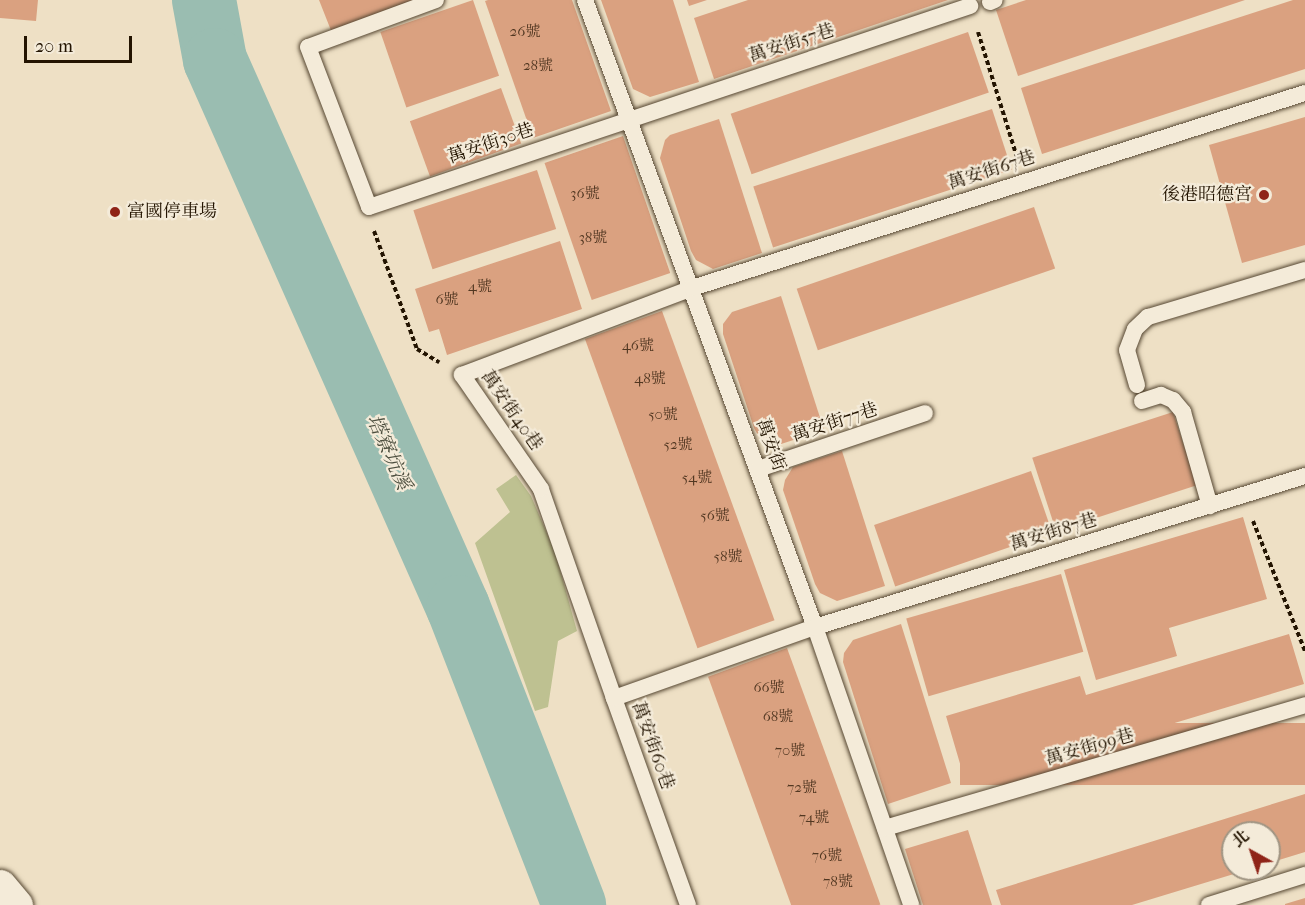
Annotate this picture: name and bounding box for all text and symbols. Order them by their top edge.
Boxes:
street label: 萬安街57巷 [747,20,837,68]
house number: 26號 [510,23,540,41]
scale bar [27,24,135,62]
text: 20 m [35,36,73,57]
house number: 28號 [523,57,553,75]
street label: 萬安街30巷 [445,119,537,169]
street label: 萬安街67巷 [946,147,1038,195]
place label: 後港昭德宮 [1162,184,1252,206]
house number: 36號 [570,185,600,203]
marker: 後港昭德宮 [1257,188,1271,202]
place label: 富國停車場 [127,201,217,223]
marker: 富國停車場 [108,205,122,219]
house number: 38號 [579,229,607,247]
house number: 4號 [468,278,492,296]
house number: 6號 [435,291,459,309]
house number: 46號 [622,337,654,355]
street label: 萬安街40巷 [476,367,546,455]
house number: 48號 [634,370,666,388]
street label: 萬安街77巷 [789,399,881,447]
house number: 50號 [648,406,678,424]
water label: 塔寮坑溪 [362,411,416,493]
street label: 萬安街 [751,416,789,474]
house number: 52號 [663,436,693,454]
house number: 54號 [682,469,712,487]
house number: 56號 [700,507,730,525]
street label: 萬安街87巷 [1008,510,1100,556]
house number: 58號 [713,548,743,566]
house number: 66號 [753,679,785,697]
street label: 萬安街60巷 [626,699,678,793]
house number: 68號 [763,708,793,726]
street label: 萬安街99巷 [1043,725,1137,771]
house number: 70號 [775,742,805,760]
house number: 72號 [787,779,817,797]
house number: 74號 [799,809,829,827]
north arrow [1221,821,1281,881]
text: 北 [1228,826,1253,851]
house number: 76號 [812,847,842,865]
house number: 78號 [823,873,853,891]

